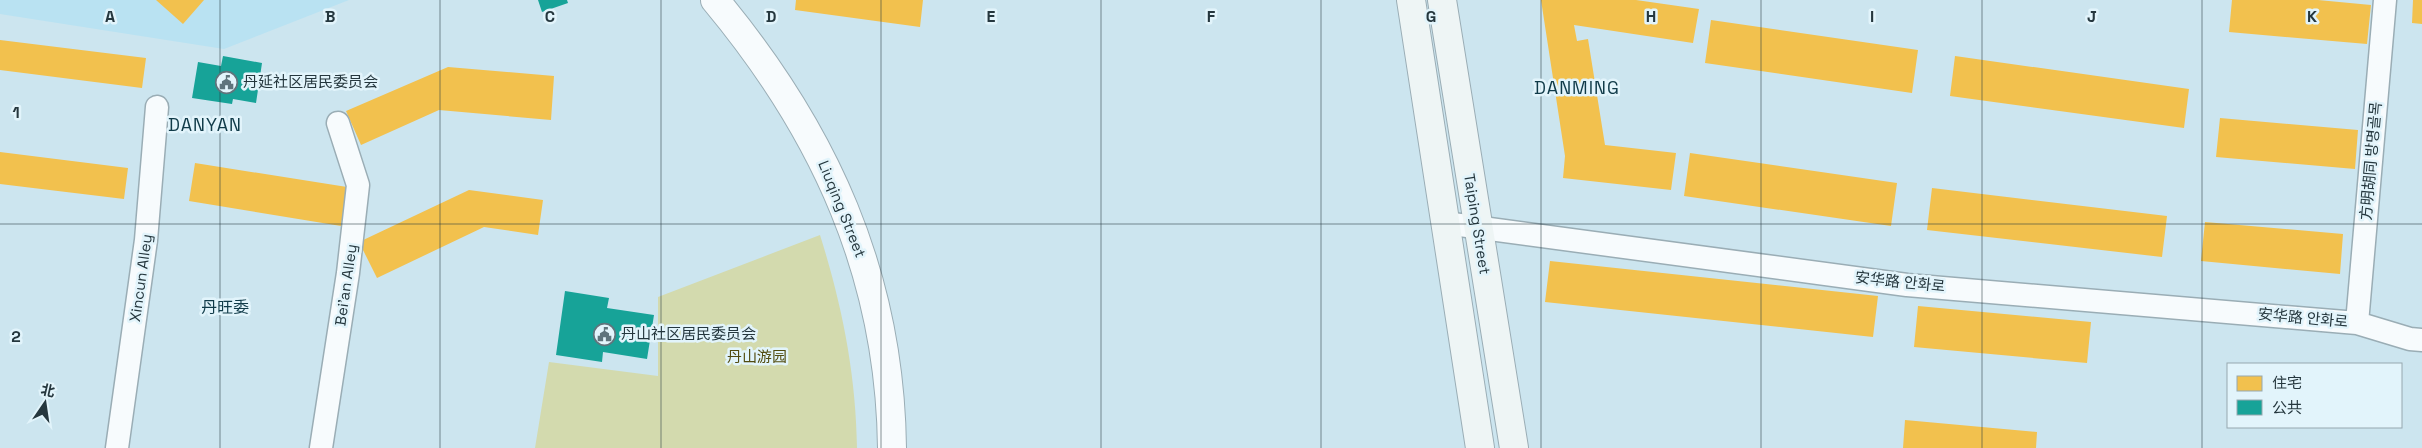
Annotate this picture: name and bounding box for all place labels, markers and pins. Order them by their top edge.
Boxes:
public building icon: 丹延社区居民委员会 [215,70,239,94]
place label: 丹延社区居民委员会 [243,72,378,91]
public building icon: 丹山社区居民委员会 [593,322,617,346]
place label: 丹山社区居民委员会 [621,324,756,343]

